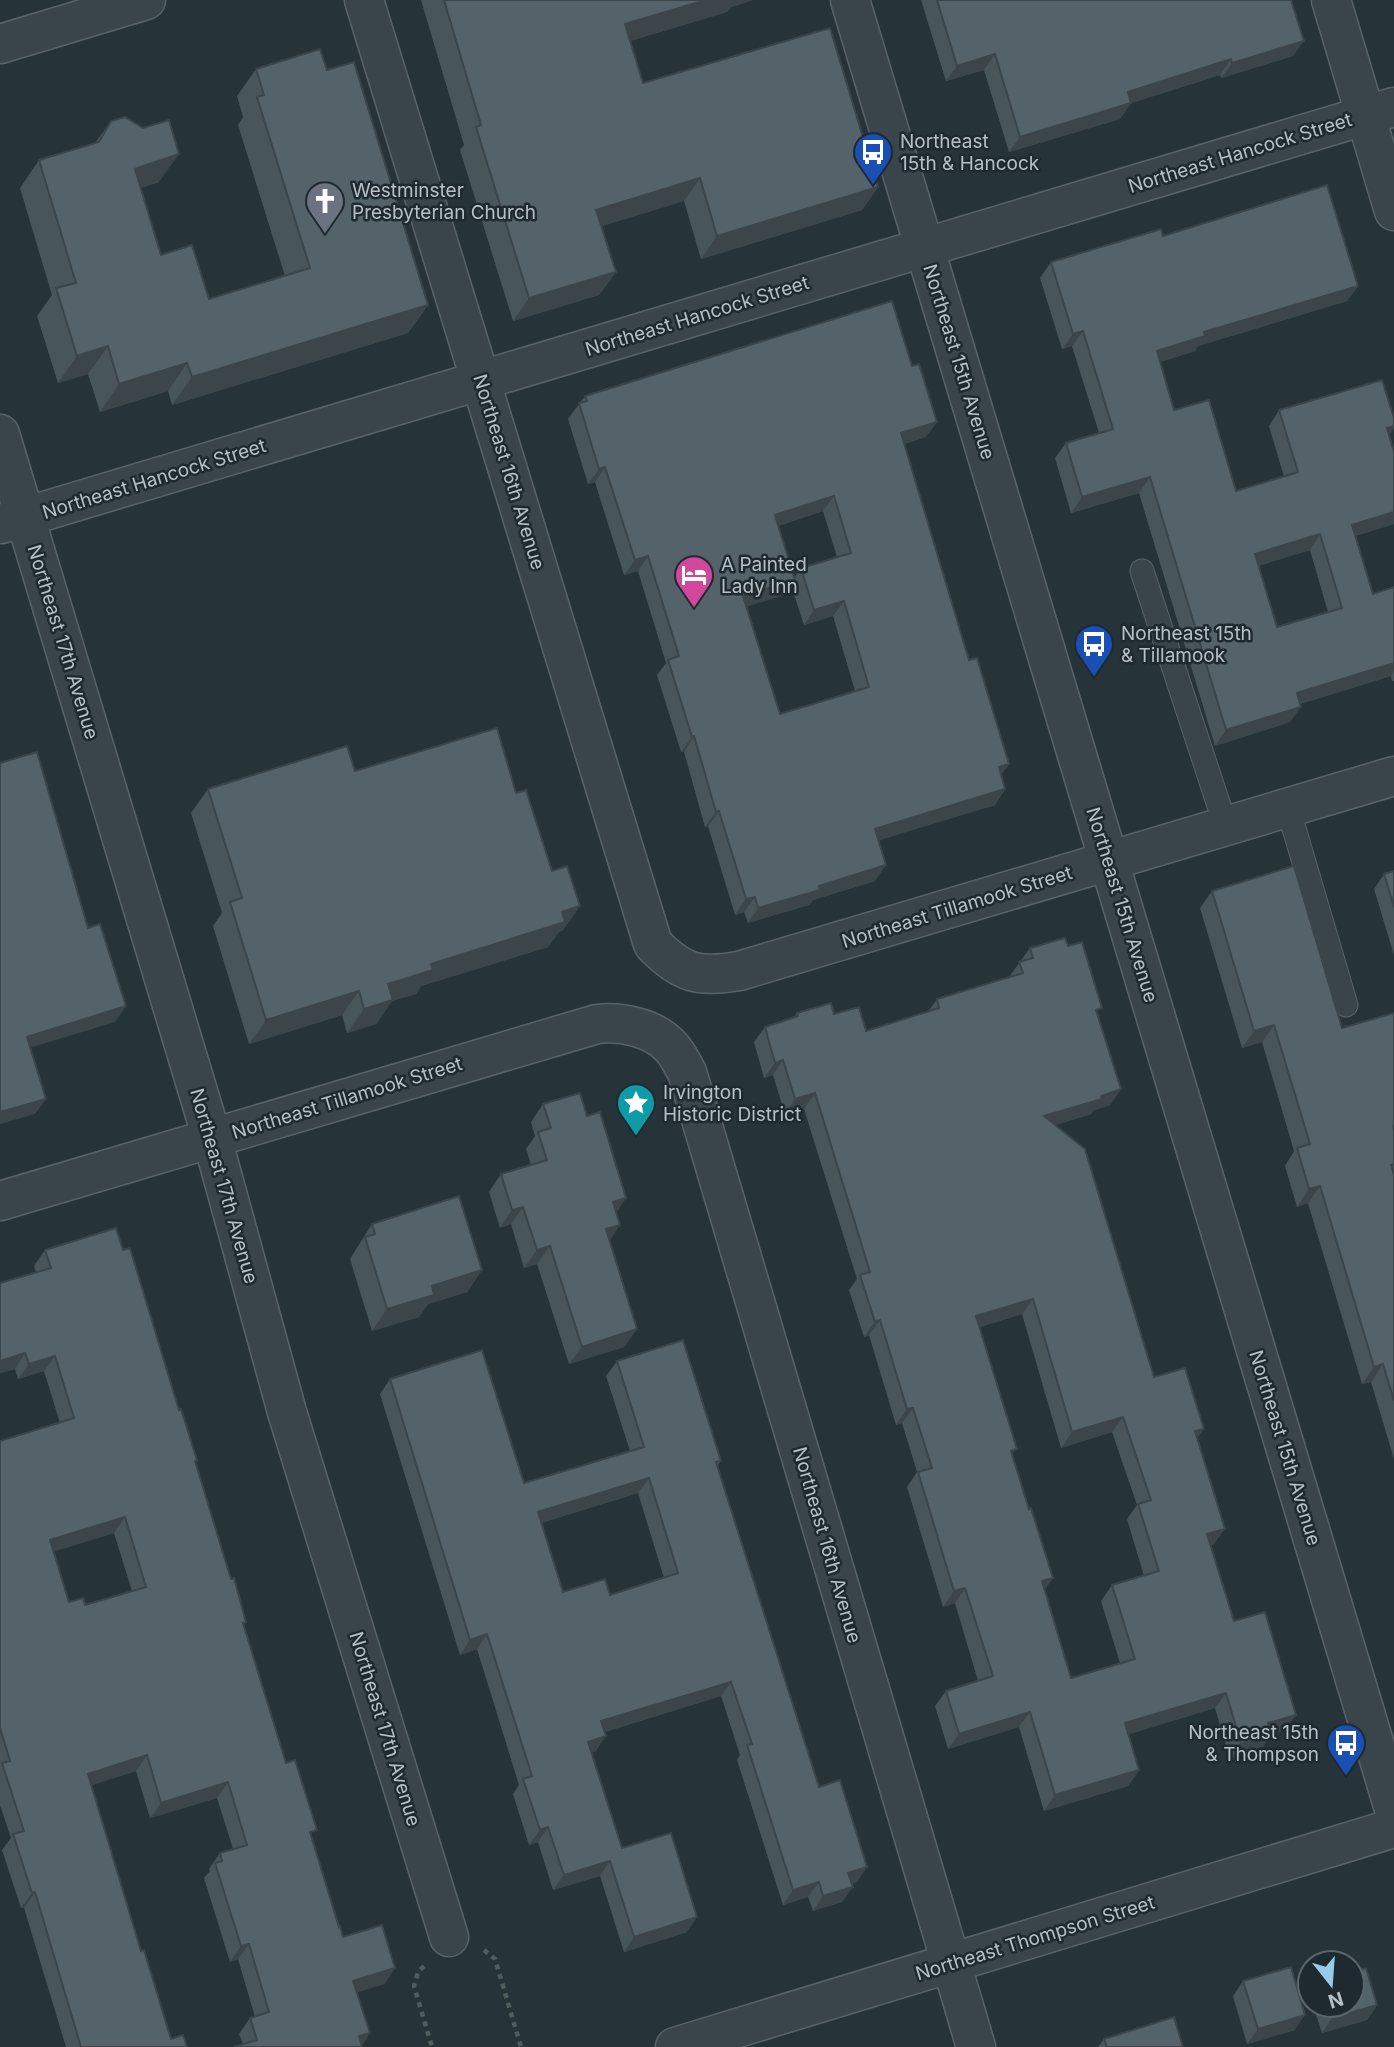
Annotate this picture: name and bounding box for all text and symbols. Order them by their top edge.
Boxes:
street label: Northeast Hancock Street [1125,108,1355,198]
place label: Northeast 15th & Hancock [900,130,1040,175]
bus stop icon: Northeast 15th & Hancock [852,131,894,186]
place label: Westminster Presbyterian Church [352,179,536,224]
church icon: Westminster Presbyterian Church [304,180,346,235]
street label: Northeast 15th Avenue [918,262,1000,462]
street label: Northeast Hancock Street [582,271,812,361]
street label: Northeast 16th Avenue [468,371,550,573]
street label: Northeast Hancock Street [39,434,269,524]
street label: Northeast 17th Avenue [22,542,104,742]
place label: A Painted Lady Inn [721,553,807,598]
hotel icon: A Painted Lady Inn [673,554,715,609]
place label: Northeast 15th & Tillamook [1121,622,1252,667]
bus stop icon: Northeast 15th & Tillamook [1073,623,1115,678]
street label: Northeast 15th Avenue [1081,805,1163,1005]
street label: Northeast Tillamook Street [839,861,1075,953]
street label: Northeast Tillamook Street [229,1052,465,1144]
place label: Irvington Historic District [663,1081,801,1126]
place icon: Irvington Historic District [615,1082,657,1137]
street label: Northeast 17th Avenue [185,1086,263,1286]
street label: Northeast 15th Avenue [1244,1348,1326,1548]
street label: Northeast 16th Avenue [788,1444,866,1646]
street label: Northeast 17th Avenue [344,1629,426,1829]
place label: Northeast 15th & Thompson [1188,1721,1319,1766]
bus stop icon: Northeast 15th & Thompson [1325,1722,1367,1777]
street label: Northeast Thompson Street [913,1891,1157,1985]
north arrow [1296,1949,1366,2019]
text: N [1326,1987,1346,2013]

